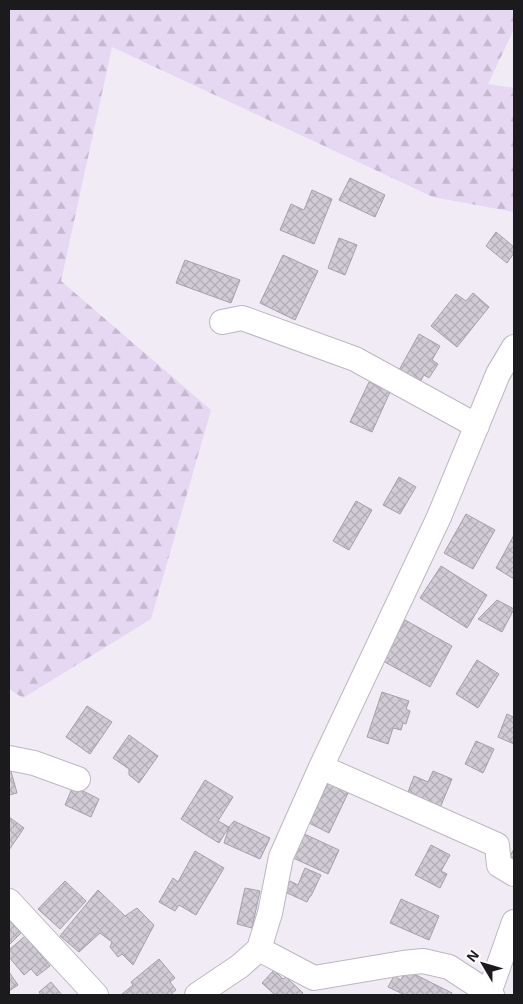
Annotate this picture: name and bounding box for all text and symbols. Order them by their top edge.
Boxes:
north arrow [458,939,508,989]
text: N [463,947,482,965]

